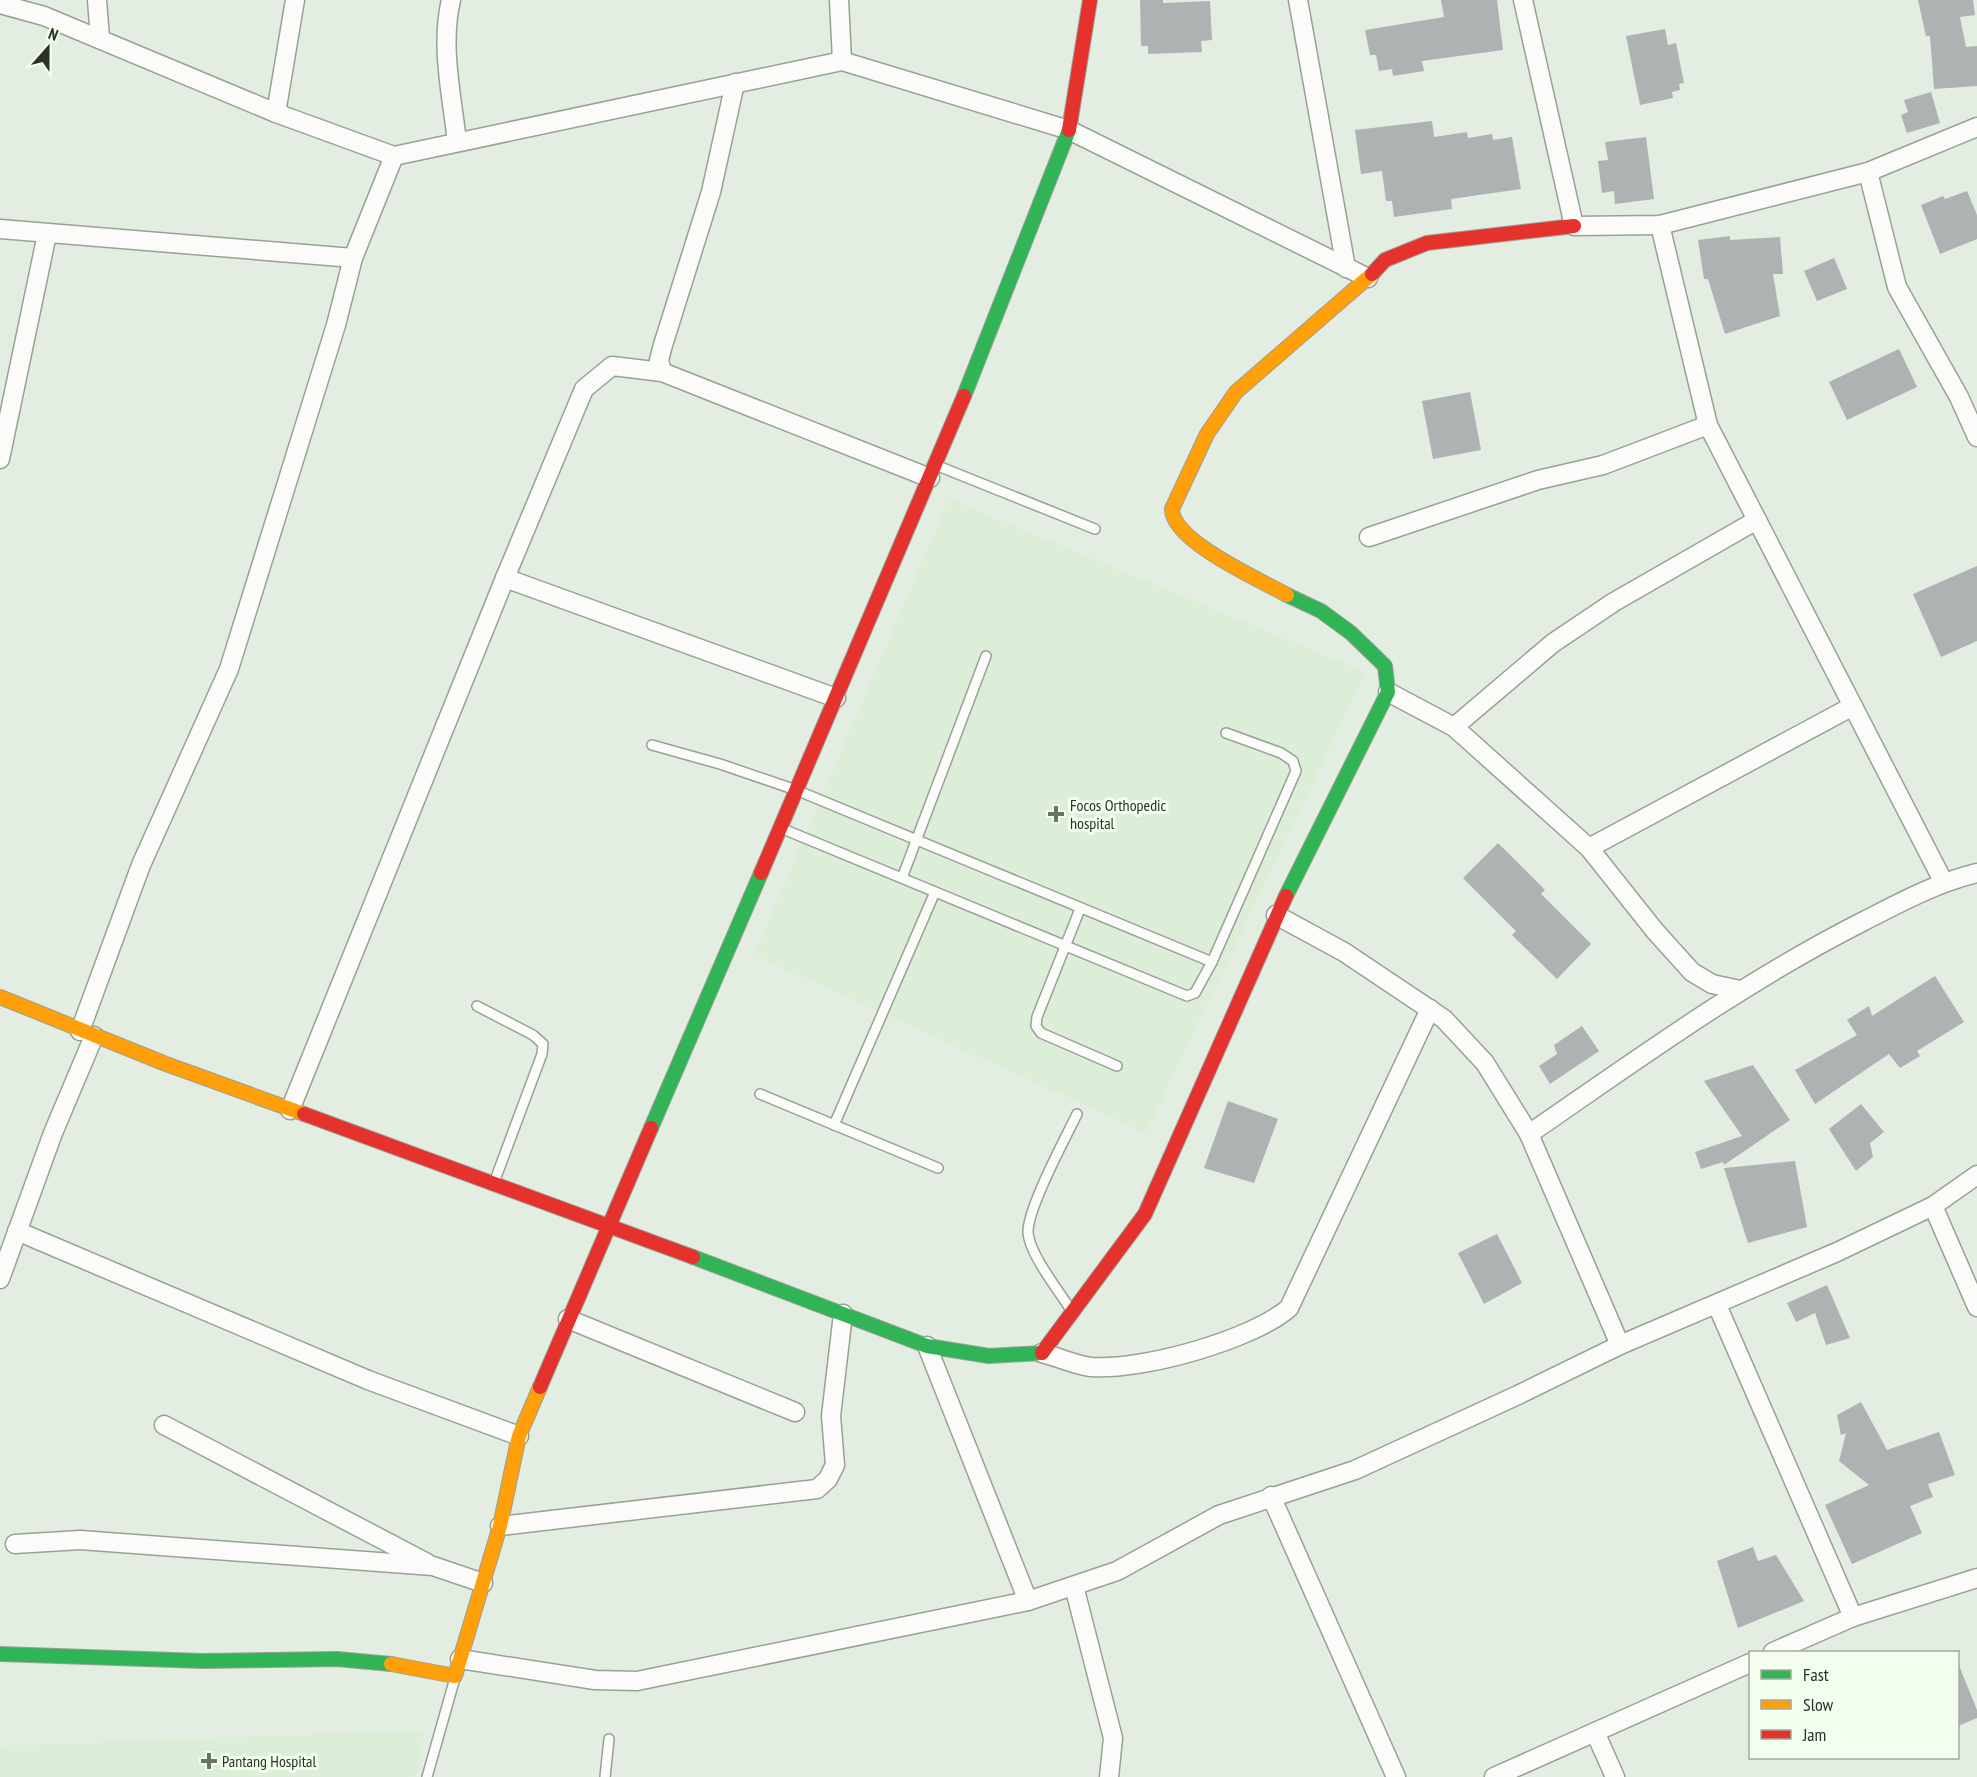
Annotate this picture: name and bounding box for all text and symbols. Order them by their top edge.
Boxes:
north arrow [18,18,78,78]
text: N [46,23,61,45]
place label: Focos Orthopedic hospital [1070,795,1167,833]
marker: Focos Orthopedic hospital [1047,805,1065,823]
legend [1749,1651,1959,1759]
text: Fast [1803,1663,1829,1686]
text: Slow [1803,1693,1834,1716]
text: Jam [1802,1723,1826,1746]
place label: Pantang Hospital [222,1751,316,1771]
marker: Pantang Hospital [200,1752,218,1770]

